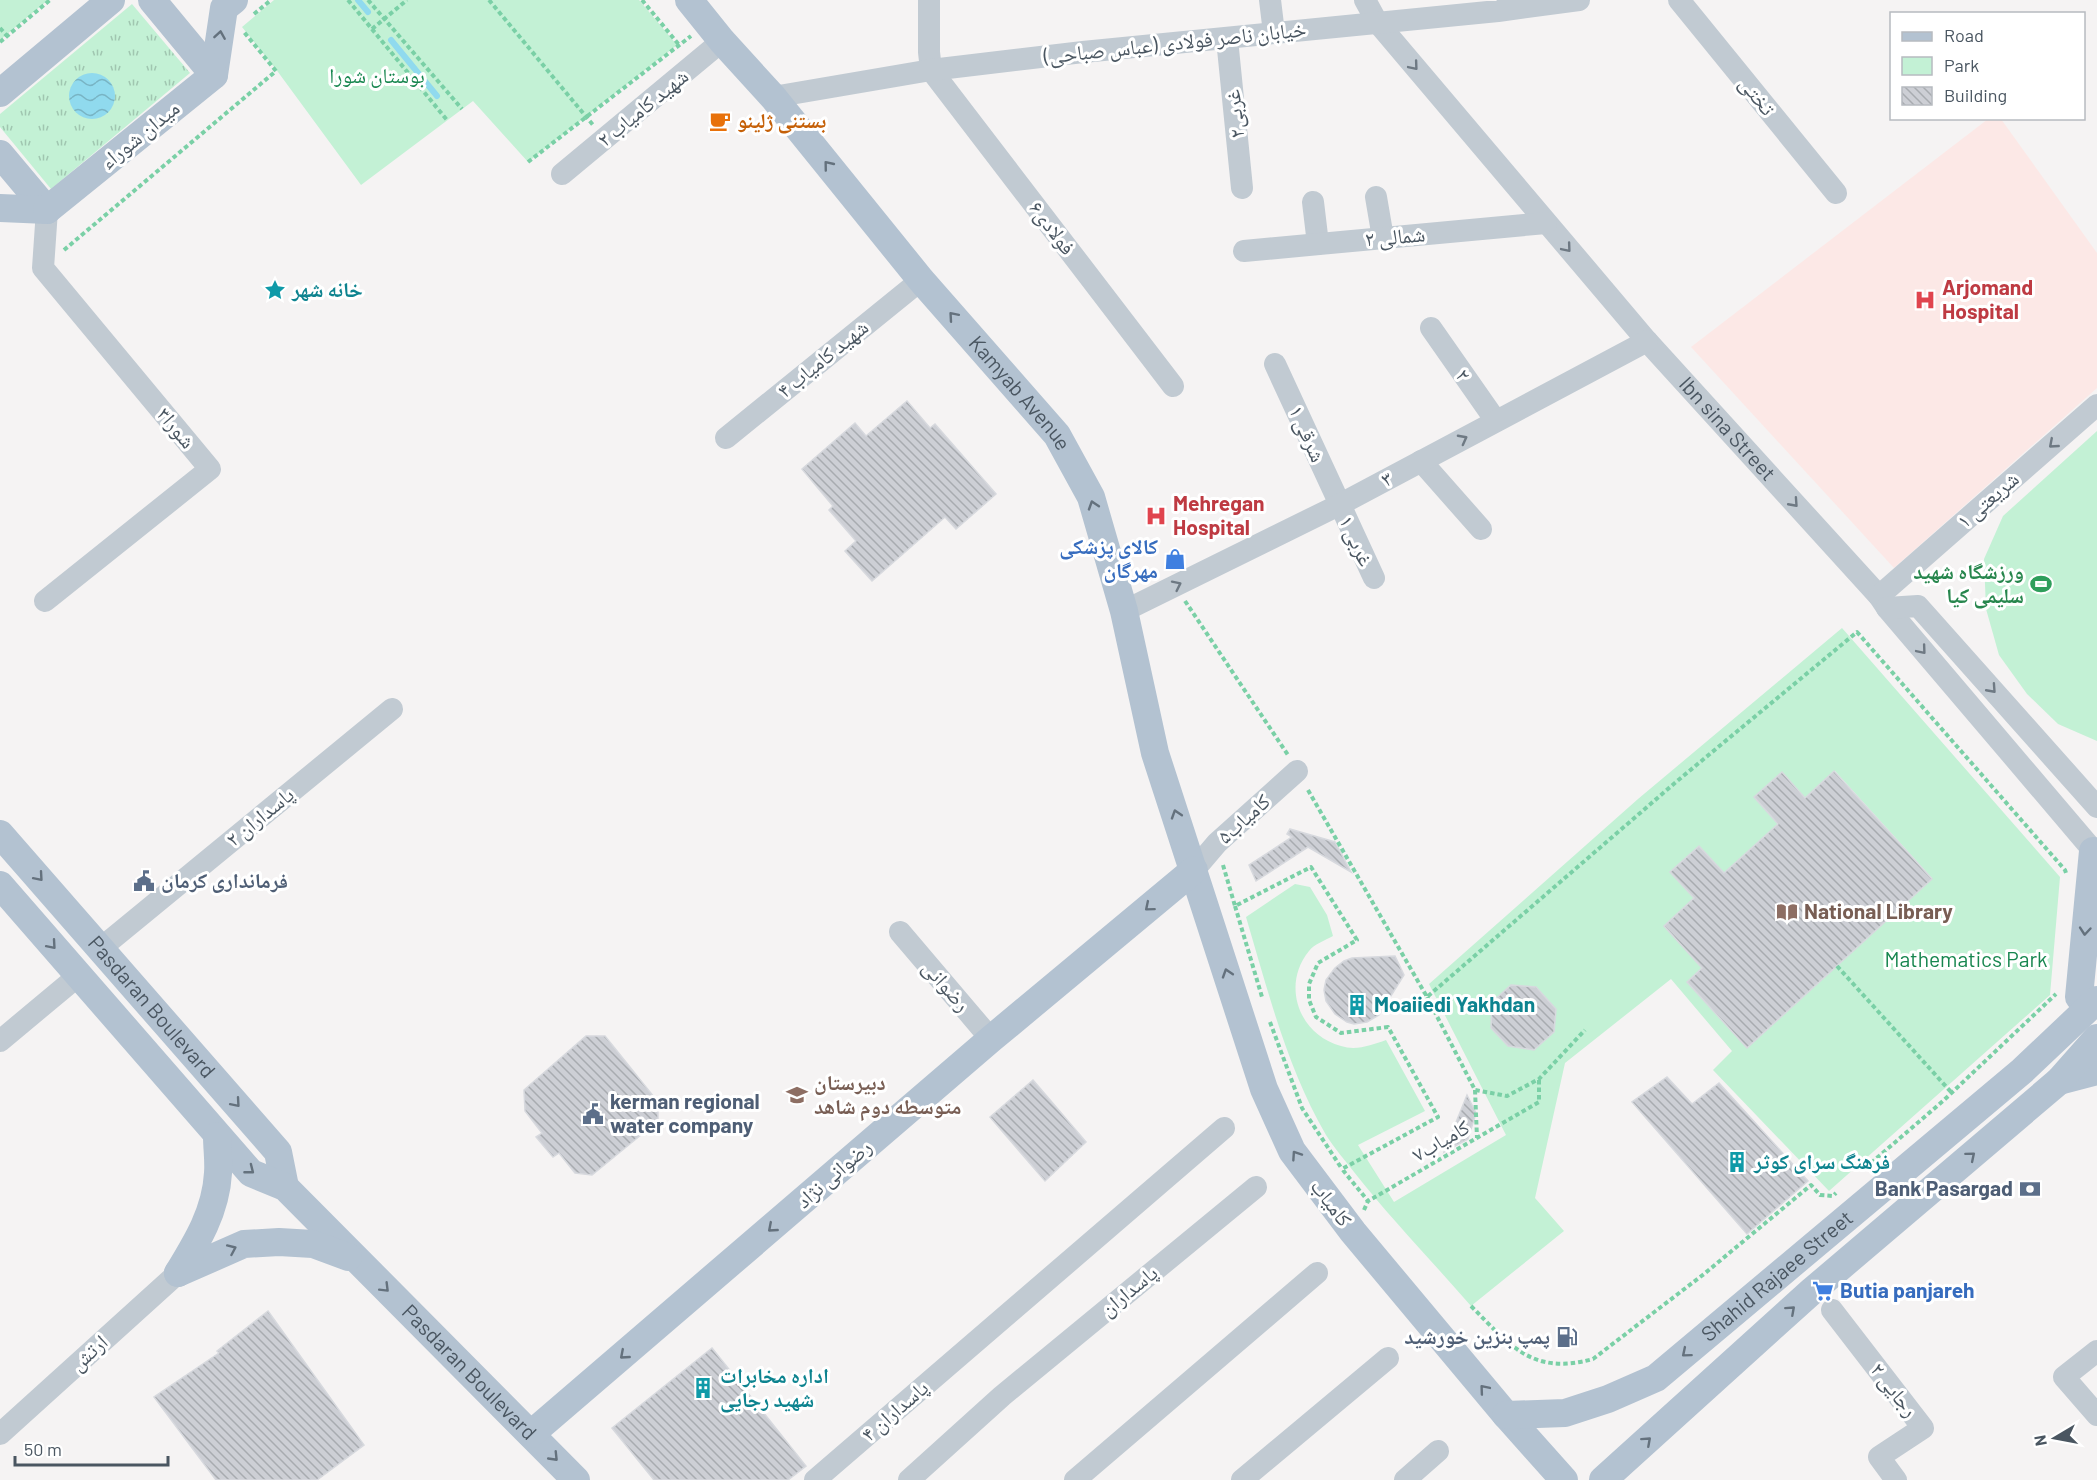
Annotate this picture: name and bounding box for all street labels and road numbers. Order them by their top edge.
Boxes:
street label: خیابان ناصر فولادی (عباس صباحی) [1041,15,1307,70]
street label: شهید کامیاب ۲ [592,63,693,152]
street label: تختی [1733,70,1781,121]
street label: غربی۲ [1218,88,1250,140]
street label: میدان شوراء [94,94,184,174]
street label: فولادی۶ [1024,195,1081,259]
street label: ۲ شمالی [1364,220,1426,253]
street label: شهید کامیاب ۴ [772,314,873,403]
street label: Kamyab Avenue [965,330,1077,454]
street label: ۲ [1451,363,1477,385]
street label: Ibn sina Street [1675,371,1782,485]
street label: شورا۳ [153,401,202,453]
street label: ۱ شرقی [1283,401,1332,466]
street label: ۳ [1376,464,1396,491]
street label: شریعتی ۱ [1951,465,2024,534]
street label: ۱ غربی [1333,511,1380,571]
street label: پاسداران ۲ [220,781,299,852]
street label: کامیاب۵ [1212,788,1275,848]
street label: Pasdaran Boulevard [84,930,221,1082]
street label: رضوانی [917,954,976,1017]
street label: کامیاب۷ [1407,1113,1474,1167]
street label: رضوانی نژاد [790,1133,877,1214]
street label: کامیاب [1306,1174,1358,1231]
street label: Shahid Rajaee Street [1695,1204,1857,1346]
street label: پاسداران [1094,1259,1163,1321]
street label: Pasdaran Boulevard [398,1298,543,1444]
street label: ارتش [64,1329,113,1377]
street label: رجایی ۲ [1865,1357,1924,1422]
street label: پاسداران ۴ [855,1374,933,1447]

